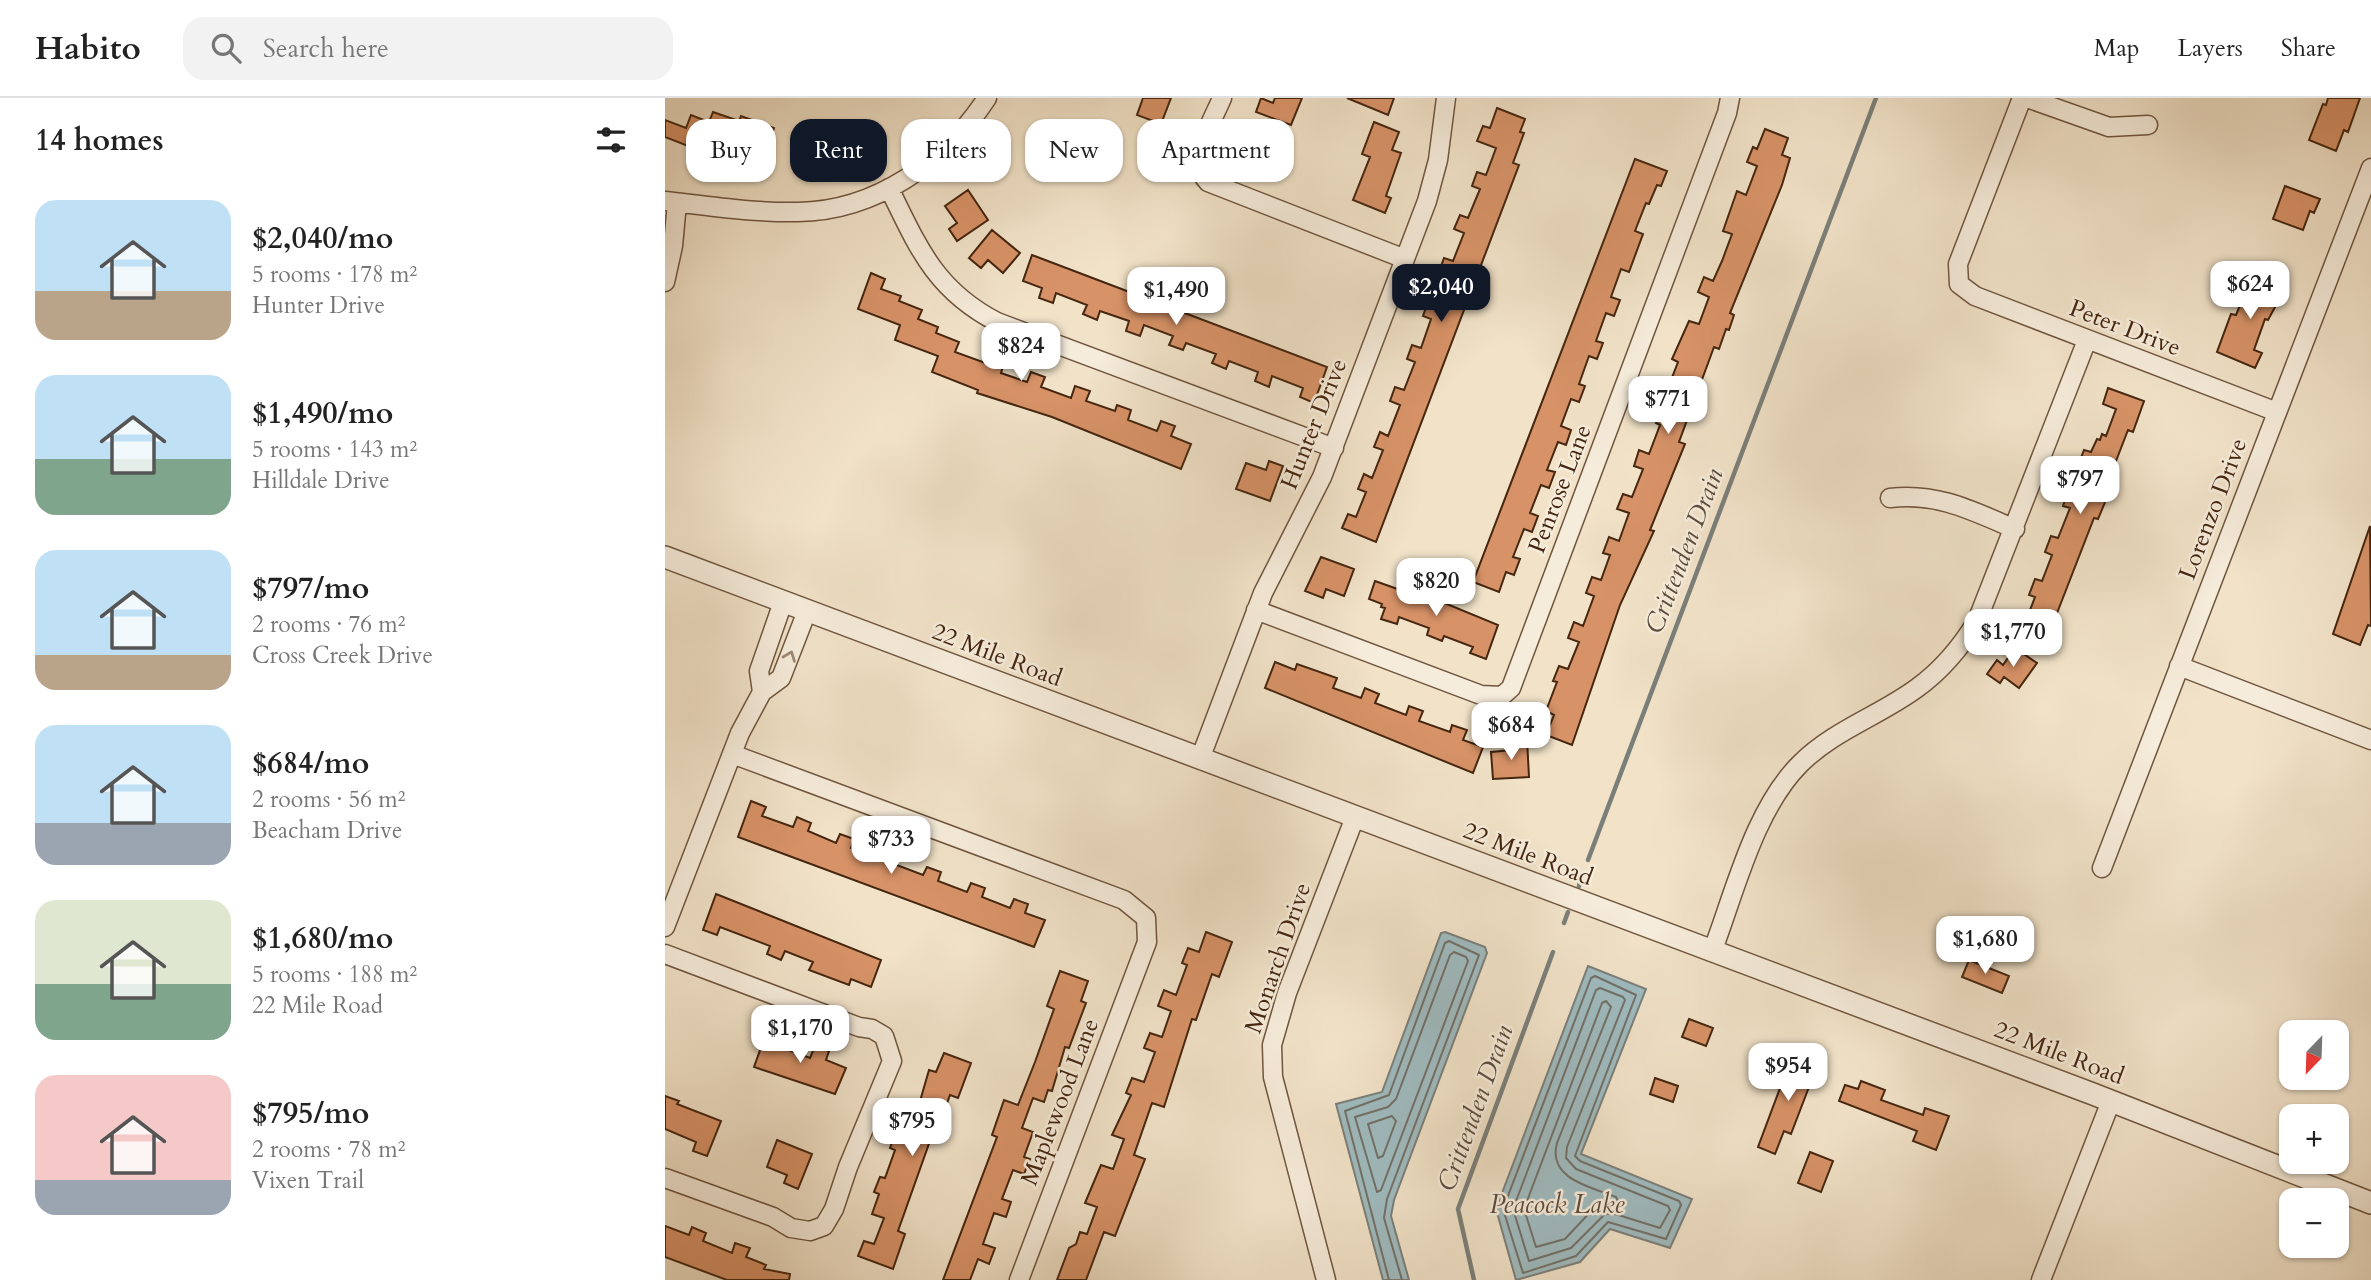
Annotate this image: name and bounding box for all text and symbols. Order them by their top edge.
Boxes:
search box [183,17,673,80]
text: Habito [35,26,141,71]
icon: search [207,29,245,67]
text: Search here [263,31,389,66]
text: Map [2094,32,2140,65]
text: Layers [2178,32,2243,65]
text: Share [2281,32,2336,65]
chip: Buy [686,119,776,182]
chip: Rent [790,119,887,182]
chip: Filters [901,119,1011,182]
chip: New [1025,119,1123,182]
chip: Apartment [1137,119,1294,182]
text: 14 homes [35,120,164,161]
icon: filters [592,121,630,159]
text: $2,040/mo [252,218,393,259]
icon: home [91,228,175,312]
text: 5 rooms · 178 m² [252,259,417,290]
pin: $624 [2209,262,2291,321]
pin: $2,040 [1384,264,1498,324]
pin: $1,490 [1119,268,1233,327]
text: $624 [2226,268,2274,299]
text: $2,040 [1408,271,1474,302]
text: $1,490 [1143,274,1209,305]
text: Hunter Drive [252,290,385,321]
street label: Peter Drive [2065,292,2185,364]
pin: $824 [980,324,1062,383]
text: $824 [997,330,1045,361]
street label: Hunter Drive [1273,354,1355,494]
pin: $771 [1627,376,1709,436]
text: $771 [1644,383,1692,414]
text: $1,490/mo [252,393,393,434]
icon: home [91,403,175,487]
street label: Penrose Lane [1520,420,1600,558]
text: 5 rooms · 143 m² [252,434,417,465]
street label: Lorenzo Drive [2171,434,2255,584]
pin: $797 [2039,456,2121,516]
water label: Crittenden Drain [1636,463,1732,639]
text: $797 [2056,463,2104,494]
text: Hilldale Drive [252,465,390,496]
pin: $820 [1395,559,1477,618]
text: $820 [1412,565,1460,596]
text: $797/mo [252,568,369,609]
icon: home [91,578,175,662]
text: 2 rooms · 76 m² [252,609,405,640]
pin: $1,770 [1956,610,2070,669]
street label: 22 Mile Road [927,615,1067,695]
text: $1,770 [1980,616,2046,647]
text: Cross Creek Drive [252,640,433,671]
one-way arrow [781,651,795,663]
pin: $684 [1470,702,1552,762]
text: $684 [1487,709,1535,740]
text: $684/mo [252,743,369,784]
icon: home [91,753,175,837]
text: 2 rooms · 56 m² [252,784,405,815]
street label: 22 Mile Road [1458,814,1598,894]
text: Beacham Drive [252,815,402,846]
pin: $733 [850,816,932,876]
text: $733 [867,823,915,854]
street label: Monarch Drive [1237,878,1319,1038]
pin: $1,680 [1928,916,2042,976]
text: $1,680/mo [252,918,393,959]
text: $1,680 [1952,923,2018,954]
icon: home [91,928,175,1012]
text: 5 rooms · 188 m² [252,959,417,990]
text: 22 Mile Road [252,990,383,1021]
pin: $1,170 [743,1006,857,1065]
text: $1,170 [767,1012,833,1043]
street label: 22 Mile Road [1989,1013,2129,1093]
street label: Maplewood Lane [1013,1014,1107,1190]
water label: Crittenden Drain [1429,1020,1521,1196]
north arrow [2279,1020,2349,1090]
map controls [2279,1020,2349,1258]
pin: $954 [1747,1044,1829,1103]
text: $954 [1764,1050,1812,1081]
text: $795/mo [252,1093,369,1134]
pin: $795 [871,1098,953,1158]
icon: home [91,1103,175,1187]
button: + [2279,1104,2349,1174]
text: $795 [888,1105,936,1136]
text: 2 rooms · 78 m² [252,1134,405,1165]
text: Vixen Trail [252,1165,364,1196]
water label: Peacock Lake [1489,1187,1626,1222]
button: − [2279,1188,2349,1258]

